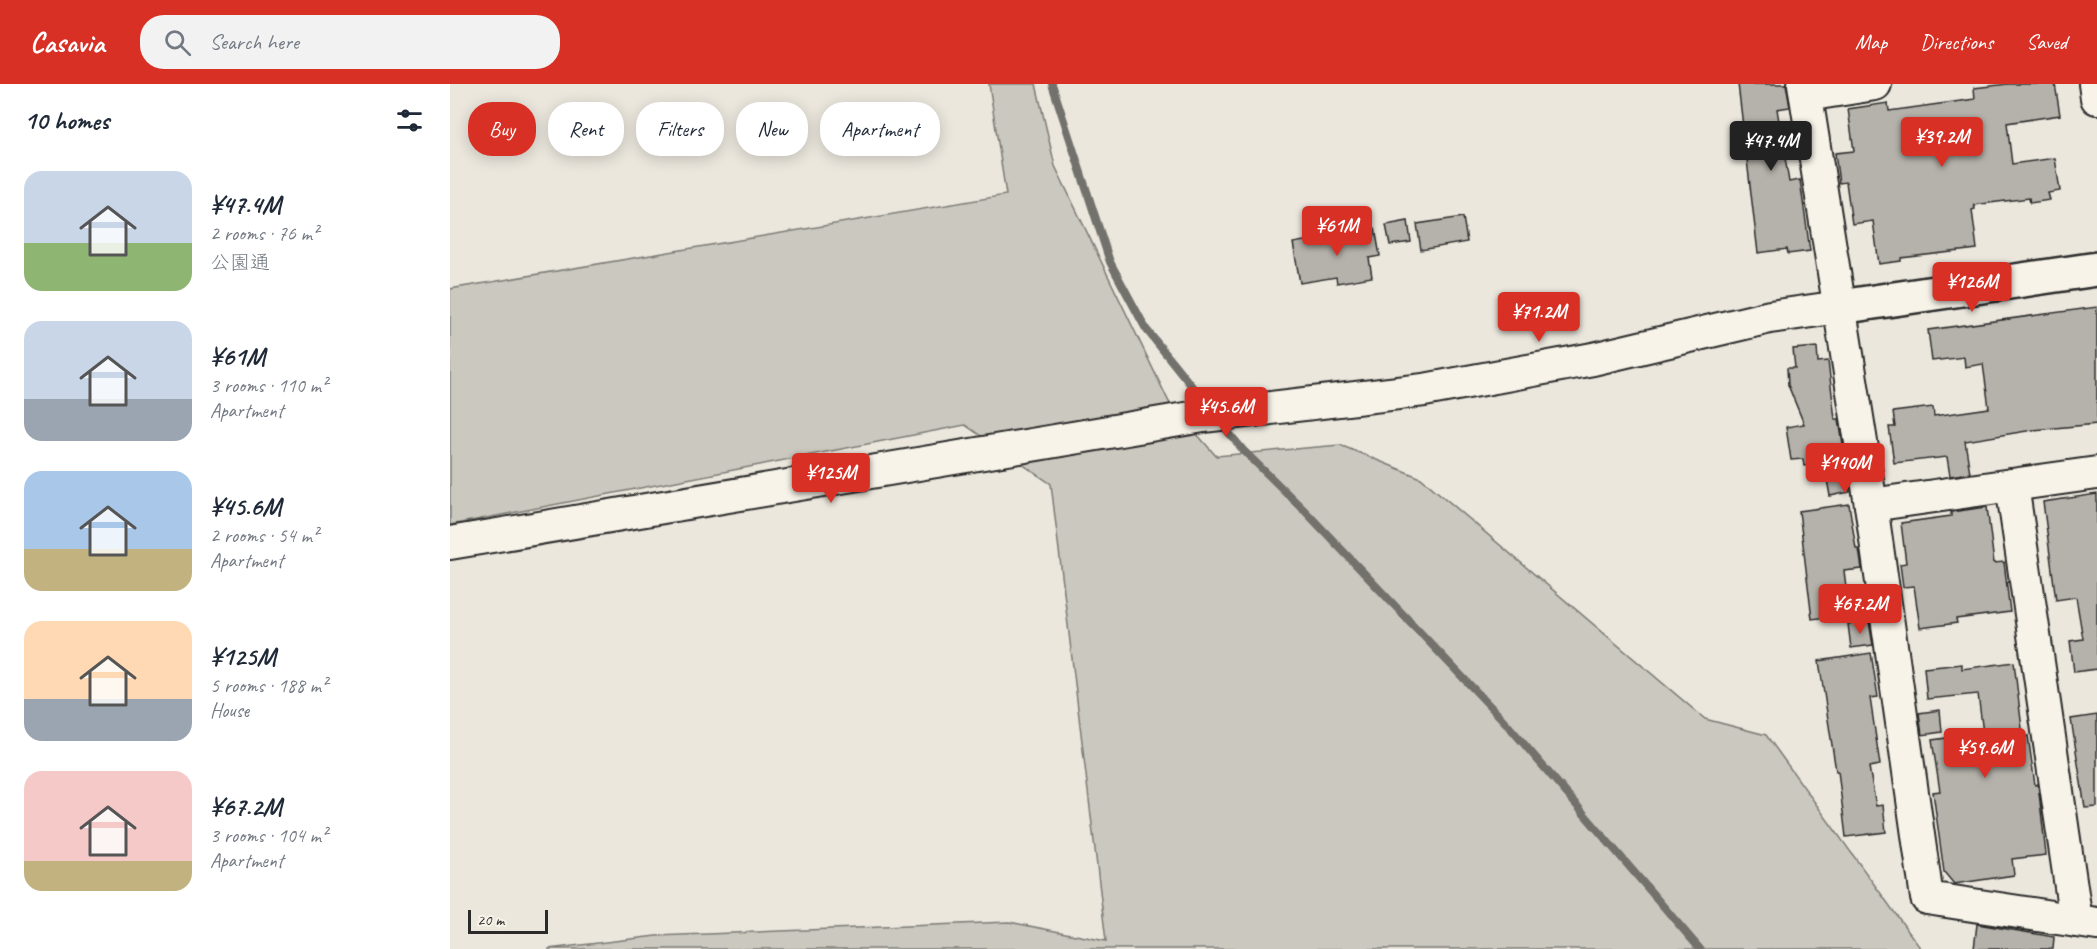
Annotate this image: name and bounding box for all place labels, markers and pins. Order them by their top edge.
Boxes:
pin: ¥39.2M [1893,117,1991,168]
pin: ¥47.4M [1722,121,1820,172]
pin: ¥61M [1301,206,1373,257]
pin: ¥126M [1930,262,2014,313]
pin: ¥71.2M [1490,292,1588,343]
pin: ¥45.6M [1177,387,1275,438]
pin: ¥140M [1803,443,1887,494]
pin: ¥125M [789,453,873,504]
pin: ¥67.2M [1811,584,1909,635]
pin: ¥59.6M [1936,728,2034,779]

